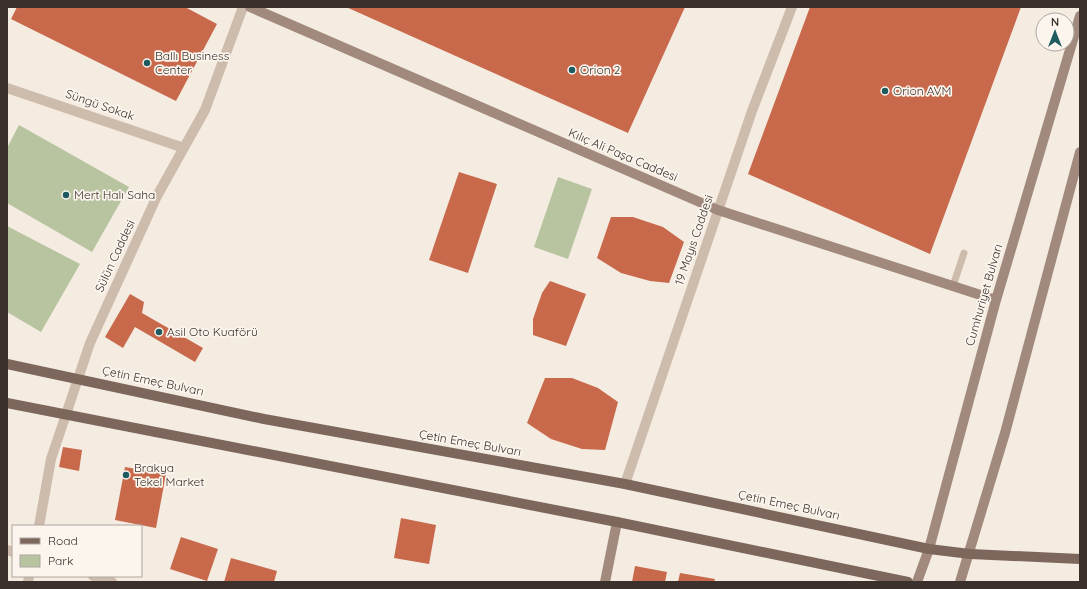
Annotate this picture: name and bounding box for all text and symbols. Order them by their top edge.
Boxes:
north arrow [1035,12,1075,52]
text: N [1051,15,1059,29]
place label: Ballı Business Center [155,48,230,77]
marker: Ballı Business Center [142,58,152,68]
place label: Orion 2 [580,62,621,77]
marker: Orion 2 [567,65,577,75]
place label: Orion AVM [893,83,951,98]
street label: Süngü Sokak [64,86,137,123]
marker: Orion AVM [880,86,890,96]
street label: Kılıç Ali Paşa Caddesi [566,125,680,184]
place label: Mert Halı Saha [74,187,155,202]
marker: Mert Halı Saha [61,190,71,200]
street label: 19 Mayıs Caddesi [671,193,716,287]
street label: Sülün Caddesi [91,217,138,294]
street label: Cumhuriyet Bulvarı [962,242,1005,348]
place label: Asil Oto Kuaförü [167,324,258,339]
marker: Asil Oto Kuaförü [154,327,164,337]
street label: Çetin Emeç Bulvarı [101,362,205,399]
street label: Çetin Emeç Bulvarı [418,426,522,459]
place label: Brakya Tekel Market [134,460,204,489]
marker: Brakya Tekel Market [121,470,131,480]
street label: Çetin Emeç Bulvarı [737,486,841,523]
legend [12,525,142,577]
text: Road [48,533,78,548]
text: Park [48,553,73,568]

